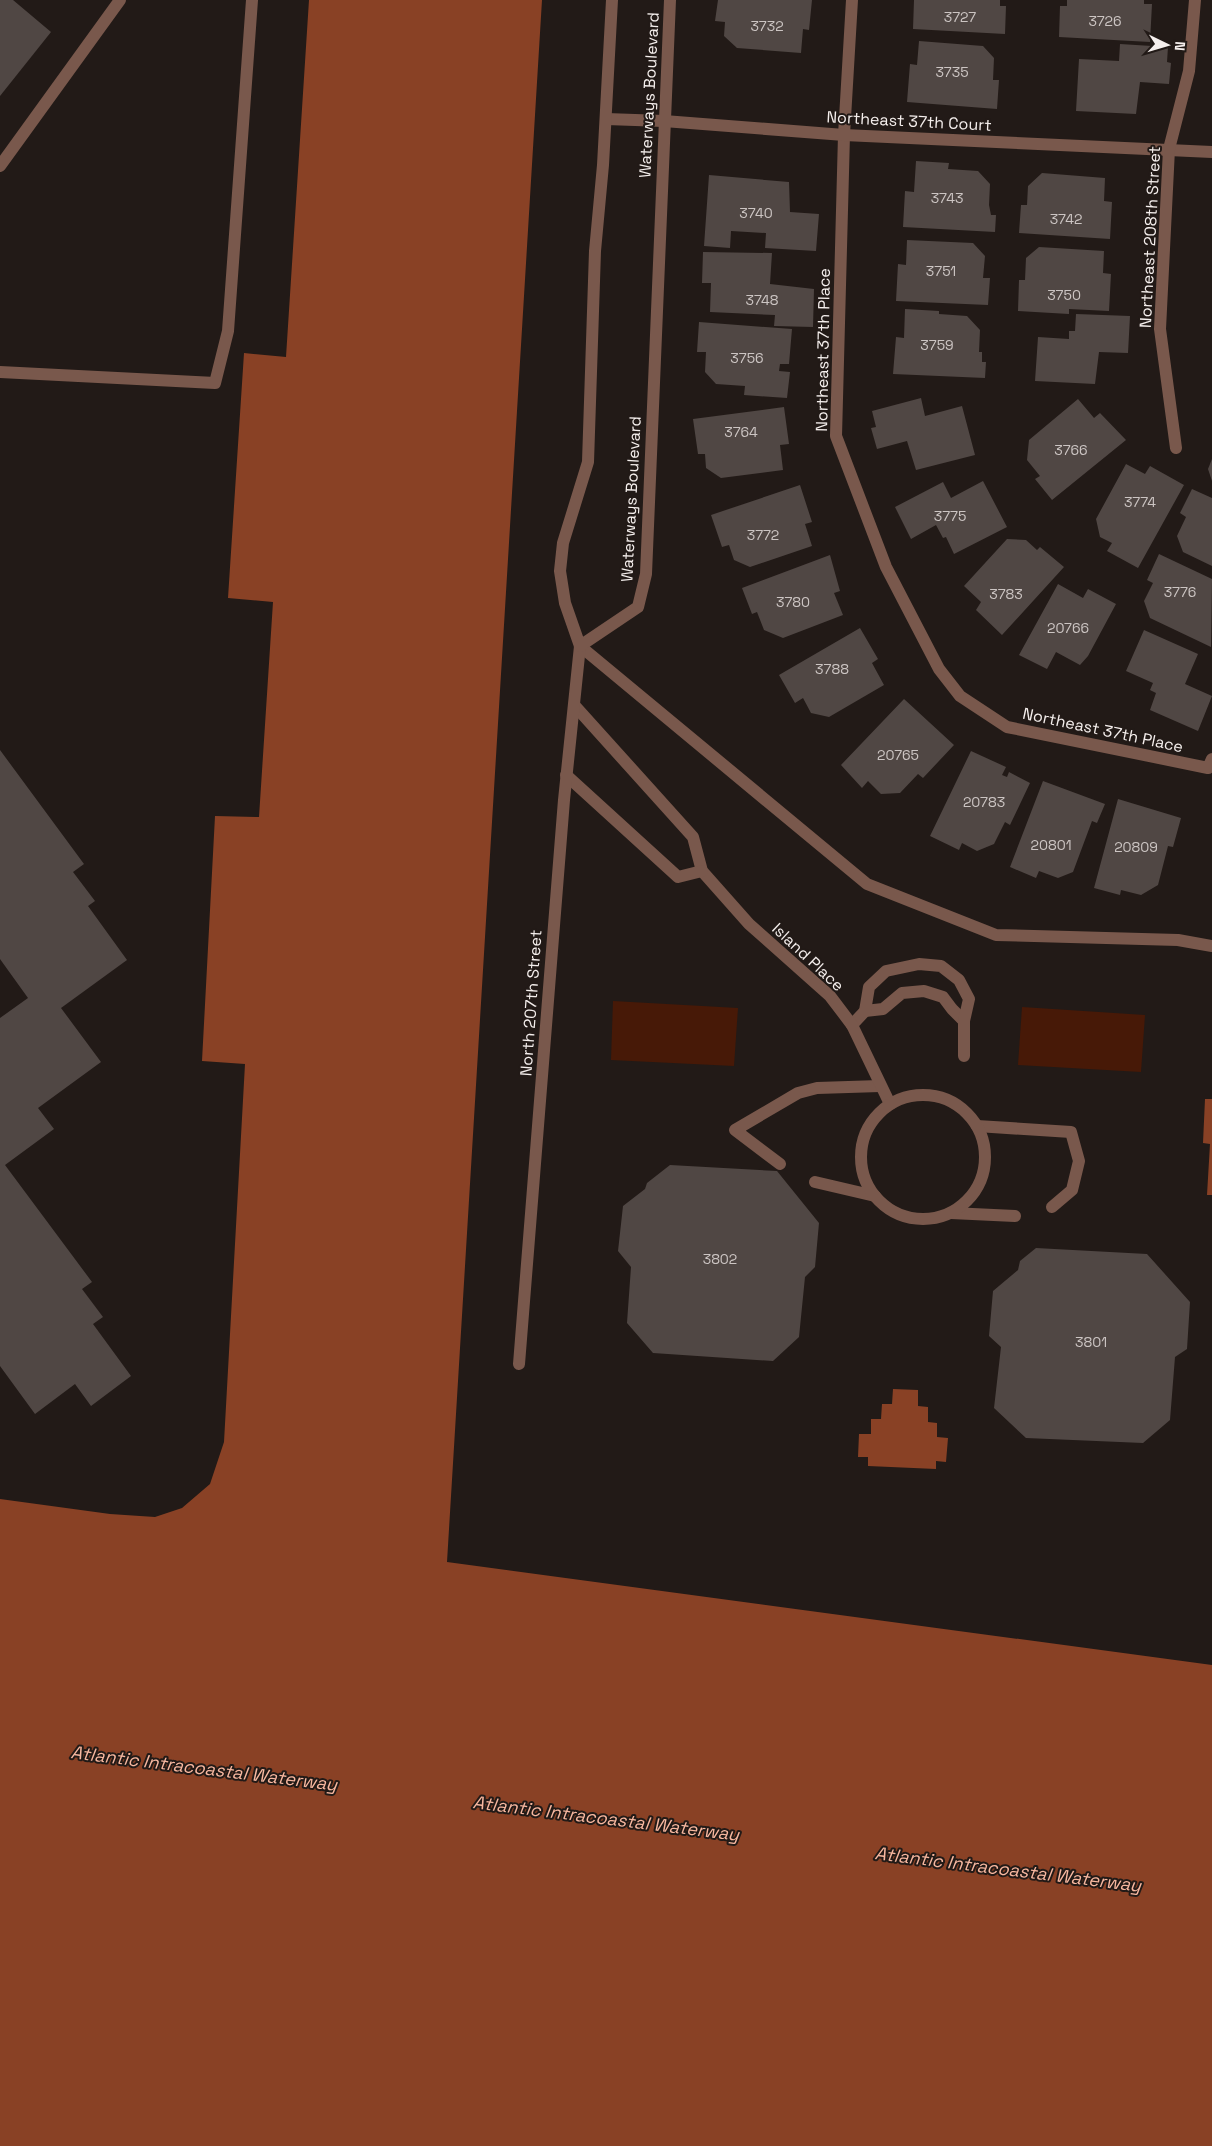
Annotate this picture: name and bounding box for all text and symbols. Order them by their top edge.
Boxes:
house number: 3727 [944,8,976,26]
street label: Waterways Boulevard [634,12,664,178]
house number: 3726 [1088,12,1122,30]
house number: 3732 [750,17,784,35]
north arrow [1142,20,1192,70]
text: N [1171,41,1189,52]
house number: 3735 [935,63,969,81]
street label: Northeast 37th Court [826,106,992,136]
street label: Northeast 208th Street [1135,146,1165,328]
house number: 3743 [931,189,963,207]
house number: 3740 [739,204,773,222]
house number: 3742 [1050,210,1082,228]
house number: 3751 [926,262,956,280]
street label: Northeast 37th Place [811,268,835,432]
house number: 3750 [1047,286,1081,304]
house number: 3748 [745,291,779,309]
house number: 3759 [920,336,954,354]
house number: 3756 [730,349,764,367]
street label: Waterways Boulevard [616,416,646,582]
house number: 3764 [724,423,758,441]
house number: 3766 [1054,441,1088,459]
house number: 3774 [1124,493,1156,511]
house number: 3775 [934,507,966,525]
house number: 3772 [747,526,779,544]
house number: 3776 [1164,583,1196,601]
house number: 3783 [989,585,1023,603]
house number: 3780 [776,593,810,611]
house number: 20766 [1047,619,1089,637]
house number: 3788 [815,660,849,678]
street label: Northeast 37th Place [1021,703,1185,757]
house number: 20765 [877,746,919,764]
house number: 20783 [963,793,1005,811]
house number: 20801 [1031,836,1071,854]
house number: 20809 [1114,838,1158,856]
street label: Island Place [767,918,849,996]
street label: North 207th Street [515,929,547,1077]
house number: 3802 [703,1250,737,1268]
house number: 3801 [1075,1333,1107,1351]
water label: Atlantic Intracoastal Waterway [70,1740,339,1796]
water label: Atlantic Intracoastal Waterway [472,1790,741,1846]
water label: Atlantic Intracoastal Waterway [874,1841,1143,1897]

